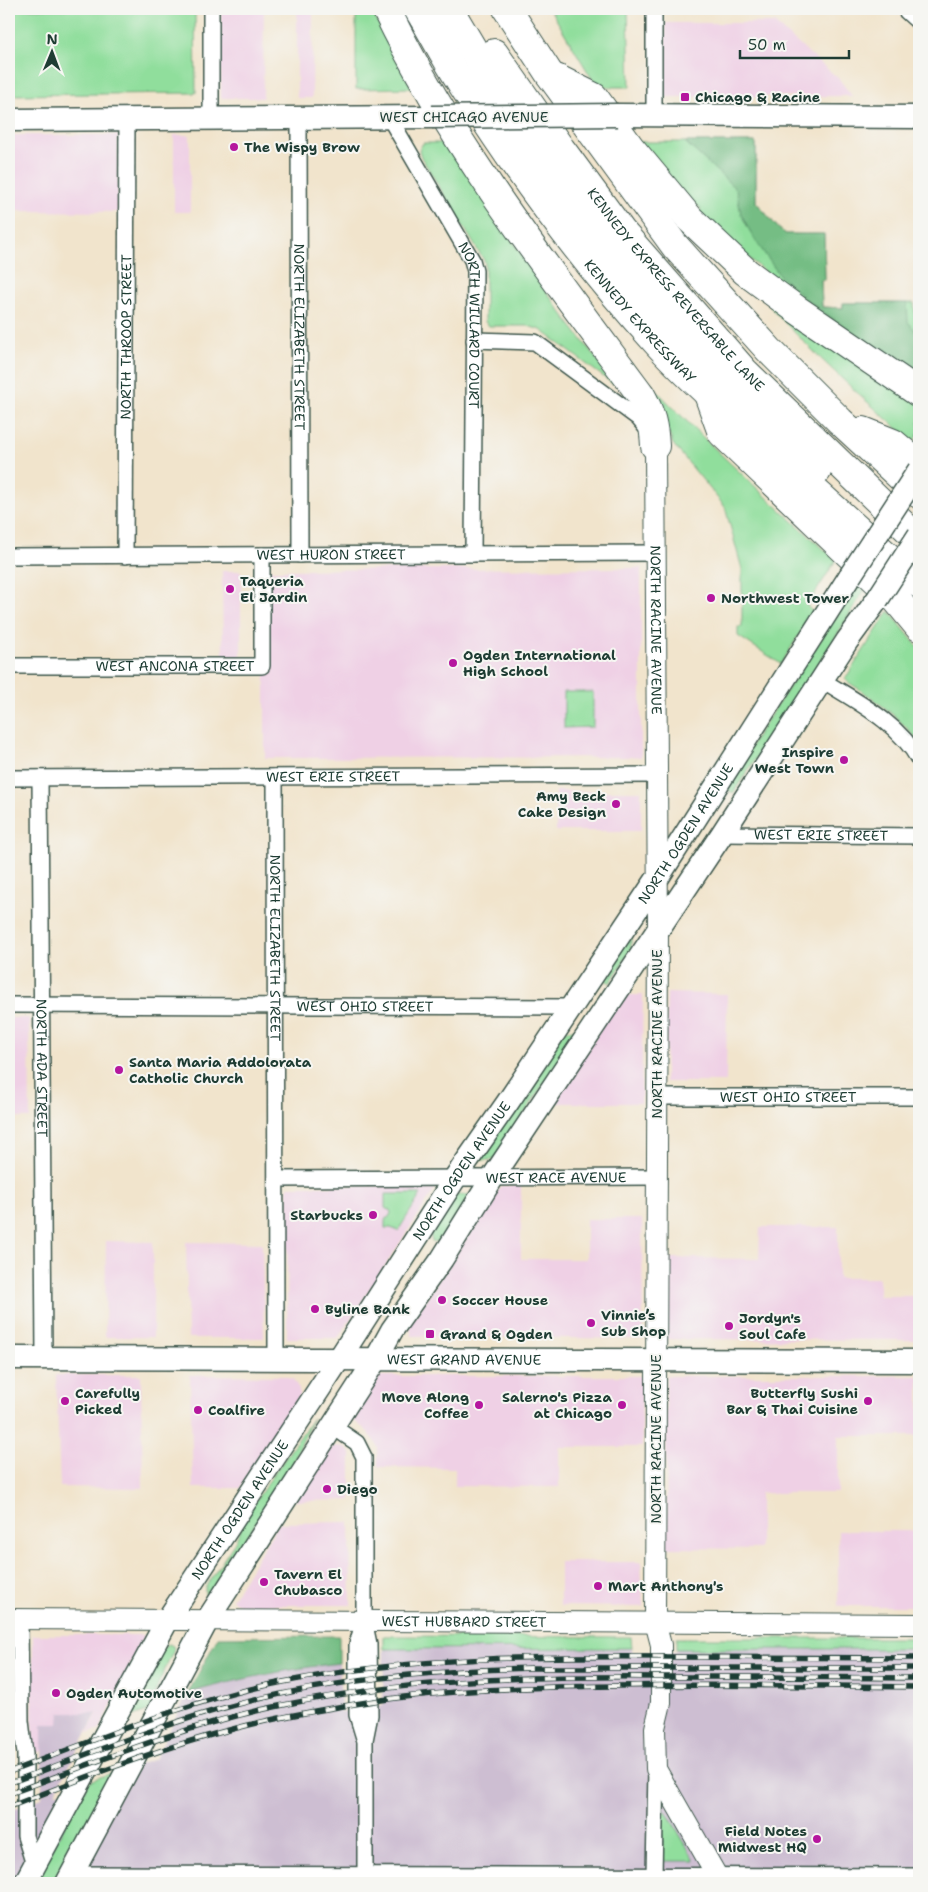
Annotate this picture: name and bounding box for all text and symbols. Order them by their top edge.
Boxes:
north arrow [28,28,78,78]
scale bar [740,28,849,60]
text: N [47,30,58,48]
text: 50 m [748,35,786,55]
place label: Chicago & Racine [695,88,820,106]
marker: Chicago & Racine [679,91,691,103]
street label: WEST CHICAGO AVENUE [380,108,549,126]
place label: The Wispy Brow [244,138,360,156]
marker: The Wispy Brow [228,141,240,153]
street label: KENNEDY EXPRESS REVERSABLE LANE [584,184,769,395]
street label: NORTH WILLARD COURT [454,238,484,409]
street label: NORTH ELIZABETH STREET [290,244,309,431]
street label: NORTH THROOP STREET [117,254,135,420]
street label: KENNEDY EXPRESSWAY [580,256,700,387]
street label: WEST HURON STREET [256,545,406,564]
street label: NORTH RACINE AVENUE [647,545,666,715]
place label: Taqueria El Jardin [240,572,307,606]
marker: Taqueria El Jardin [224,583,236,595]
place label: Northwest Tower [721,589,850,607]
marker: Northwest Tower [705,592,717,604]
place label: Ogden International High School [463,646,616,680]
street label: WEST ANCONA STREET [95,657,255,675]
marker: Ogden International High School [447,657,459,669]
place label: Inspire West Town [755,743,834,777]
marker: Inspire West Town [838,754,850,766]
street label: NORTH OGDEN AVENUE [634,760,738,907]
street label: WEST ERIE STREET [266,767,400,786]
place label: Amy Beck Cake Design [518,787,606,821]
marker: Amy Beck Cake Design [610,798,622,810]
street label: WEST ERIE STREET [754,825,889,845]
street label: NORTH ELIZABETH STREET [266,855,284,1042]
street label: NORTH RACINE AVENUE [648,949,666,1119]
street label: WEST OHIO STREET [297,997,434,1016]
street label: NORTH ADA STREET [33,999,51,1138]
place label: Santa Maria Addolorata Catholic Church [129,1053,312,1087]
marker: Santa Maria Addolorata Catholic Church [113,1064,125,1076]
street label: WEST OHIO STREET [720,1088,857,1106]
street label: NORTH OGDEN AVENUE [408,1098,515,1244]
street label: WEST RACE AVENUE [485,1168,627,1187]
place label: Starbucks [290,1206,363,1224]
marker: Starbucks [367,1209,379,1221]
place label: Soccer House [452,1291,548,1309]
marker: Soccer House [436,1294,448,1306]
place label: Byline Bank [325,1300,410,1318]
marker: Byline Bank [309,1303,321,1315]
place label: Vinnie’s Sub Shop [601,1306,666,1340]
place label: Jordyn's Soul Cafe [739,1309,806,1343]
marker: Vinnie’s Sub Shop [585,1317,597,1329]
marker: Jordyn's Soul Cafe [723,1320,735,1332]
place label: Grand & Ogden [440,1325,553,1343]
marker: Grand & Ogden [424,1328,436,1340]
street label: WEST GRAND AVENUE [387,1350,541,1369]
street label: NORTH RACINE AVENUE [647,1354,665,1524]
place label: Carefully Picked [75,1384,140,1418]
place label: Butterfly Sushi Bar & Thai Cuisine [726,1384,858,1418]
place label: Move Along Coffee [381,1388,469,1422]
place label: Salerno's Pizza at Chicago [502,1388,612,1422]
marker: Carefully Picked [59,1395,71,1407]
marker: Butterfly Sushi Bar & Thai Cuisine [862,1395,874,1407]
marker: Move Along Coffee [473,1399,485,1411]
marker: Salerno's Pizza at Chicago [616,1399,628,1411]
place label: Coalfire [208,1401,265,1419]
marker: Coalfire [192,1404,204,1416]
street label: NORTH OGDEN AVENUE [187,1436,292,1583]
place label: Diego [337,1480,378,1498]
marker: Diego [321,1483,333,1495]
place label: Tavern El Chubasco [274,1565,342,1599]
marker: Tavern El Chubasco [258,1576,270,1588]
place label: Mart Anthony's [608,1577,723,1595]
marker: Mart Anthony's [592,1580,604,1592]
street label: WEST HUBBARD STREET [381,1612,547,1631]
place label: Ogden Automotive [66,1684,202,1702]
marker: Ogden Automotive [50,1687,62,1699]
place label: Field Notes Midwest HQ [718,1822,807,1856]
marker: Field Notes Midwest HQ [811,1833,823,1845]

